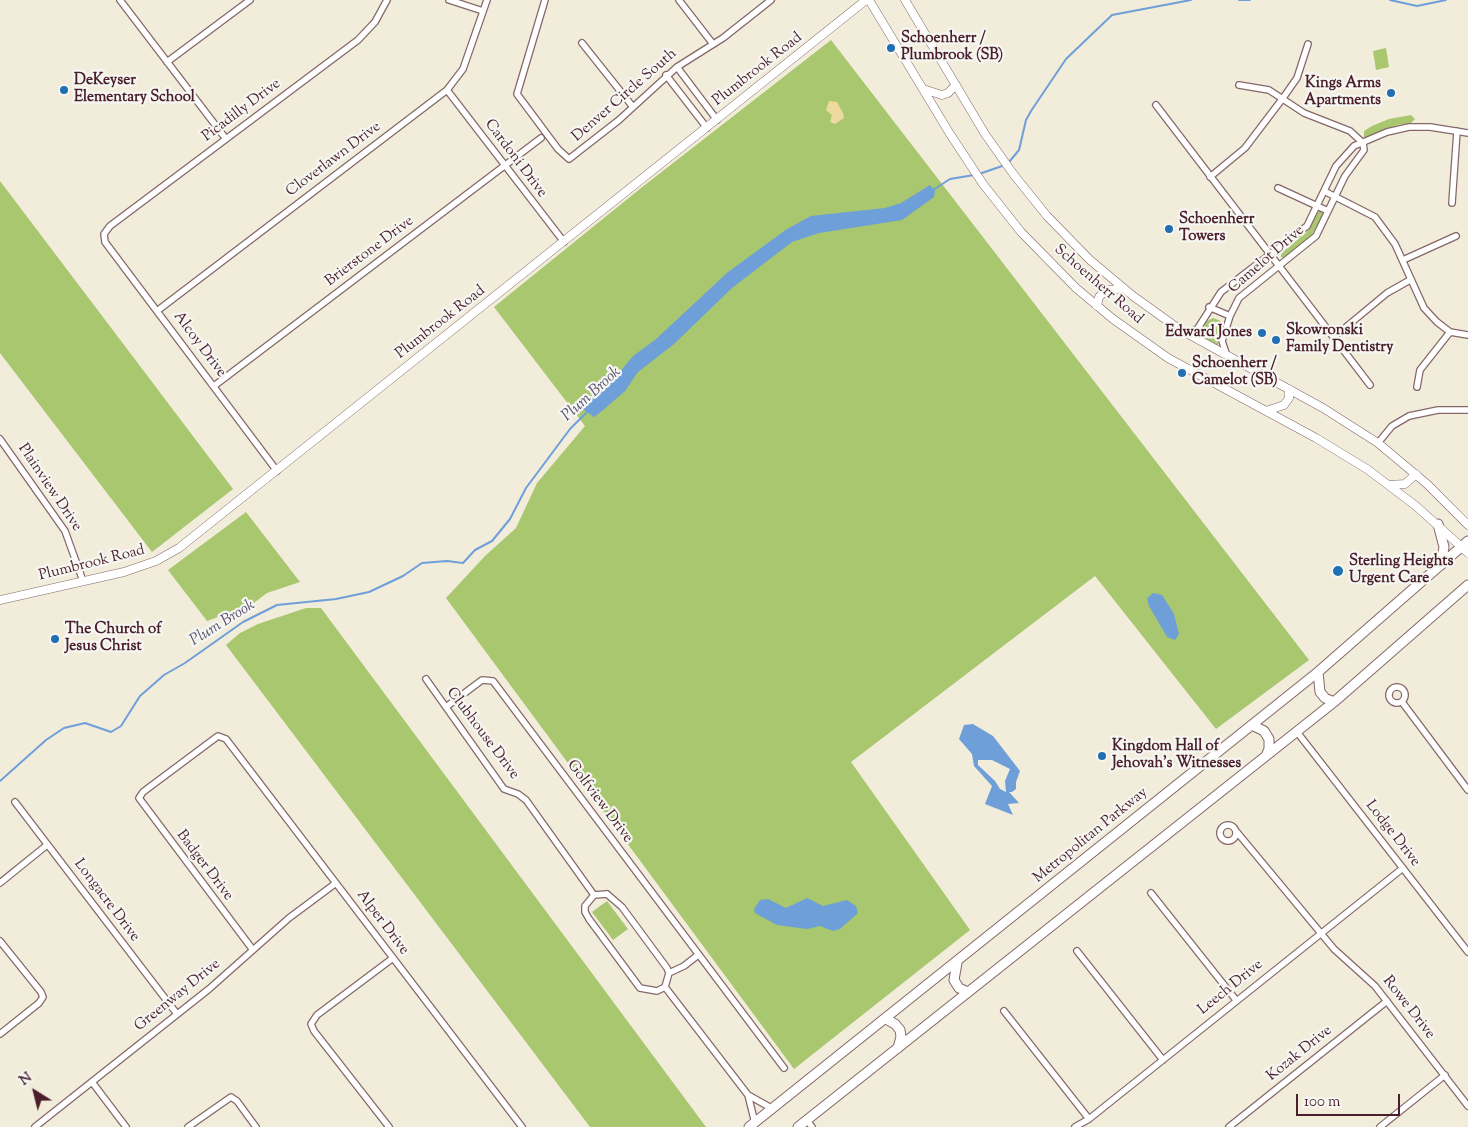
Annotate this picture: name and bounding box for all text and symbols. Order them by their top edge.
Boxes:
street label: Plumbrook Road [710,29,806,111]
place label: Schoenherr / Plumbrook (SB) [901,30,1003,65]
marker: Schoenherr / Plumbrook (SB) [885,42,897,54]
street label: Denver Circle South [569,46,681,146]
place label: DeKeyser Elementary School [74,72,195,107]
place label: Kings Arms Apartments [1304,75,1381,110]
street label: Picadilly Drive [199,76,285,146]
marker: DeKeyser Elementary School [58,84,70,96]
marker: Kings Arms Apartments [1385,87,1397,99]
street label: Cardoni Drive [480,116,550,202]
street label: Cloverlawn Drive [283,118,385,202]
place label: Schoenherr Towers [1179,211,1254,246]
street label: Brierstone Drive [322,213,418,291]
street label: Camelot Drive [1225,222,1309,298]
marker: Schoenherr Towers [1163,223,1175,235]
street label: Schoenherr Road [1050,241,1146,329]
street label: Plumbrook Road [393,282,489,364]
street label: Alcoy Drive [168,309,230,381]
place label: Skowronski Family Dentistry [1286,322,1393,357]
place label: Edward Jones [1165,324,1252,342]
marker: Edward Jones [1256,327,1268,339]
marker: Skowronski Family Dentistry [1270,334,1282,346]
place label: Schoenherr / Camelot (SB) [1192,355,1278,390]
water label: Plum Brook [559,364,625,426]
marker: Schoenherr / Camelot (SB) [1176,367,1188,379]
street label: Plainview Drive [13,441,85,535]
street label: Plumbrook Road [37,542,147,586]
place label: Sterling Heights Urgent Care [1349,553,1453,588]
marker: Sterling Heights Urgent Care [1331,564,1345,578]
water label: Plum Brook [187,597,259,651]
place label: The Church of Jesus Christ [65,621,161,656]
marker: The Church of Jesus Christ [49,633,61,645]
street label: Clubhouse Drive [442,684,522,784]
place label: Kingdom Hall of Jehovah's Witnesses [1112,738,1241,773]
marker: Kingdom Hall of Jehovah's Witnesses [1096,750,1108,762]
street label: Golfview Drive [562,757,636,847]
street label: Metropolitan Parkway [1030,784,1152,888]
street label: Lodge Drive [1361,797,1423,871]
street label: Badger Drive [172,827,236,905]
street label: Longacre Drive [69,856,143,946]
street label: Alper Drive [352,887,412,959]
street label: Greenway Drive [132,956,224,1036]
street label: Leech Drive [1195,957,1267,1019]
street label: Rowe Drive [1378,973,1438,1043]
street label: Kozak Drive [1264,1022,1336,1086]
north arrow [10,1067,60,1117]
text: N [16,1068,37,1091]
scale bar [1298,1084,1402,1116]
text: 100 m [1304,1092,1340,1113]

